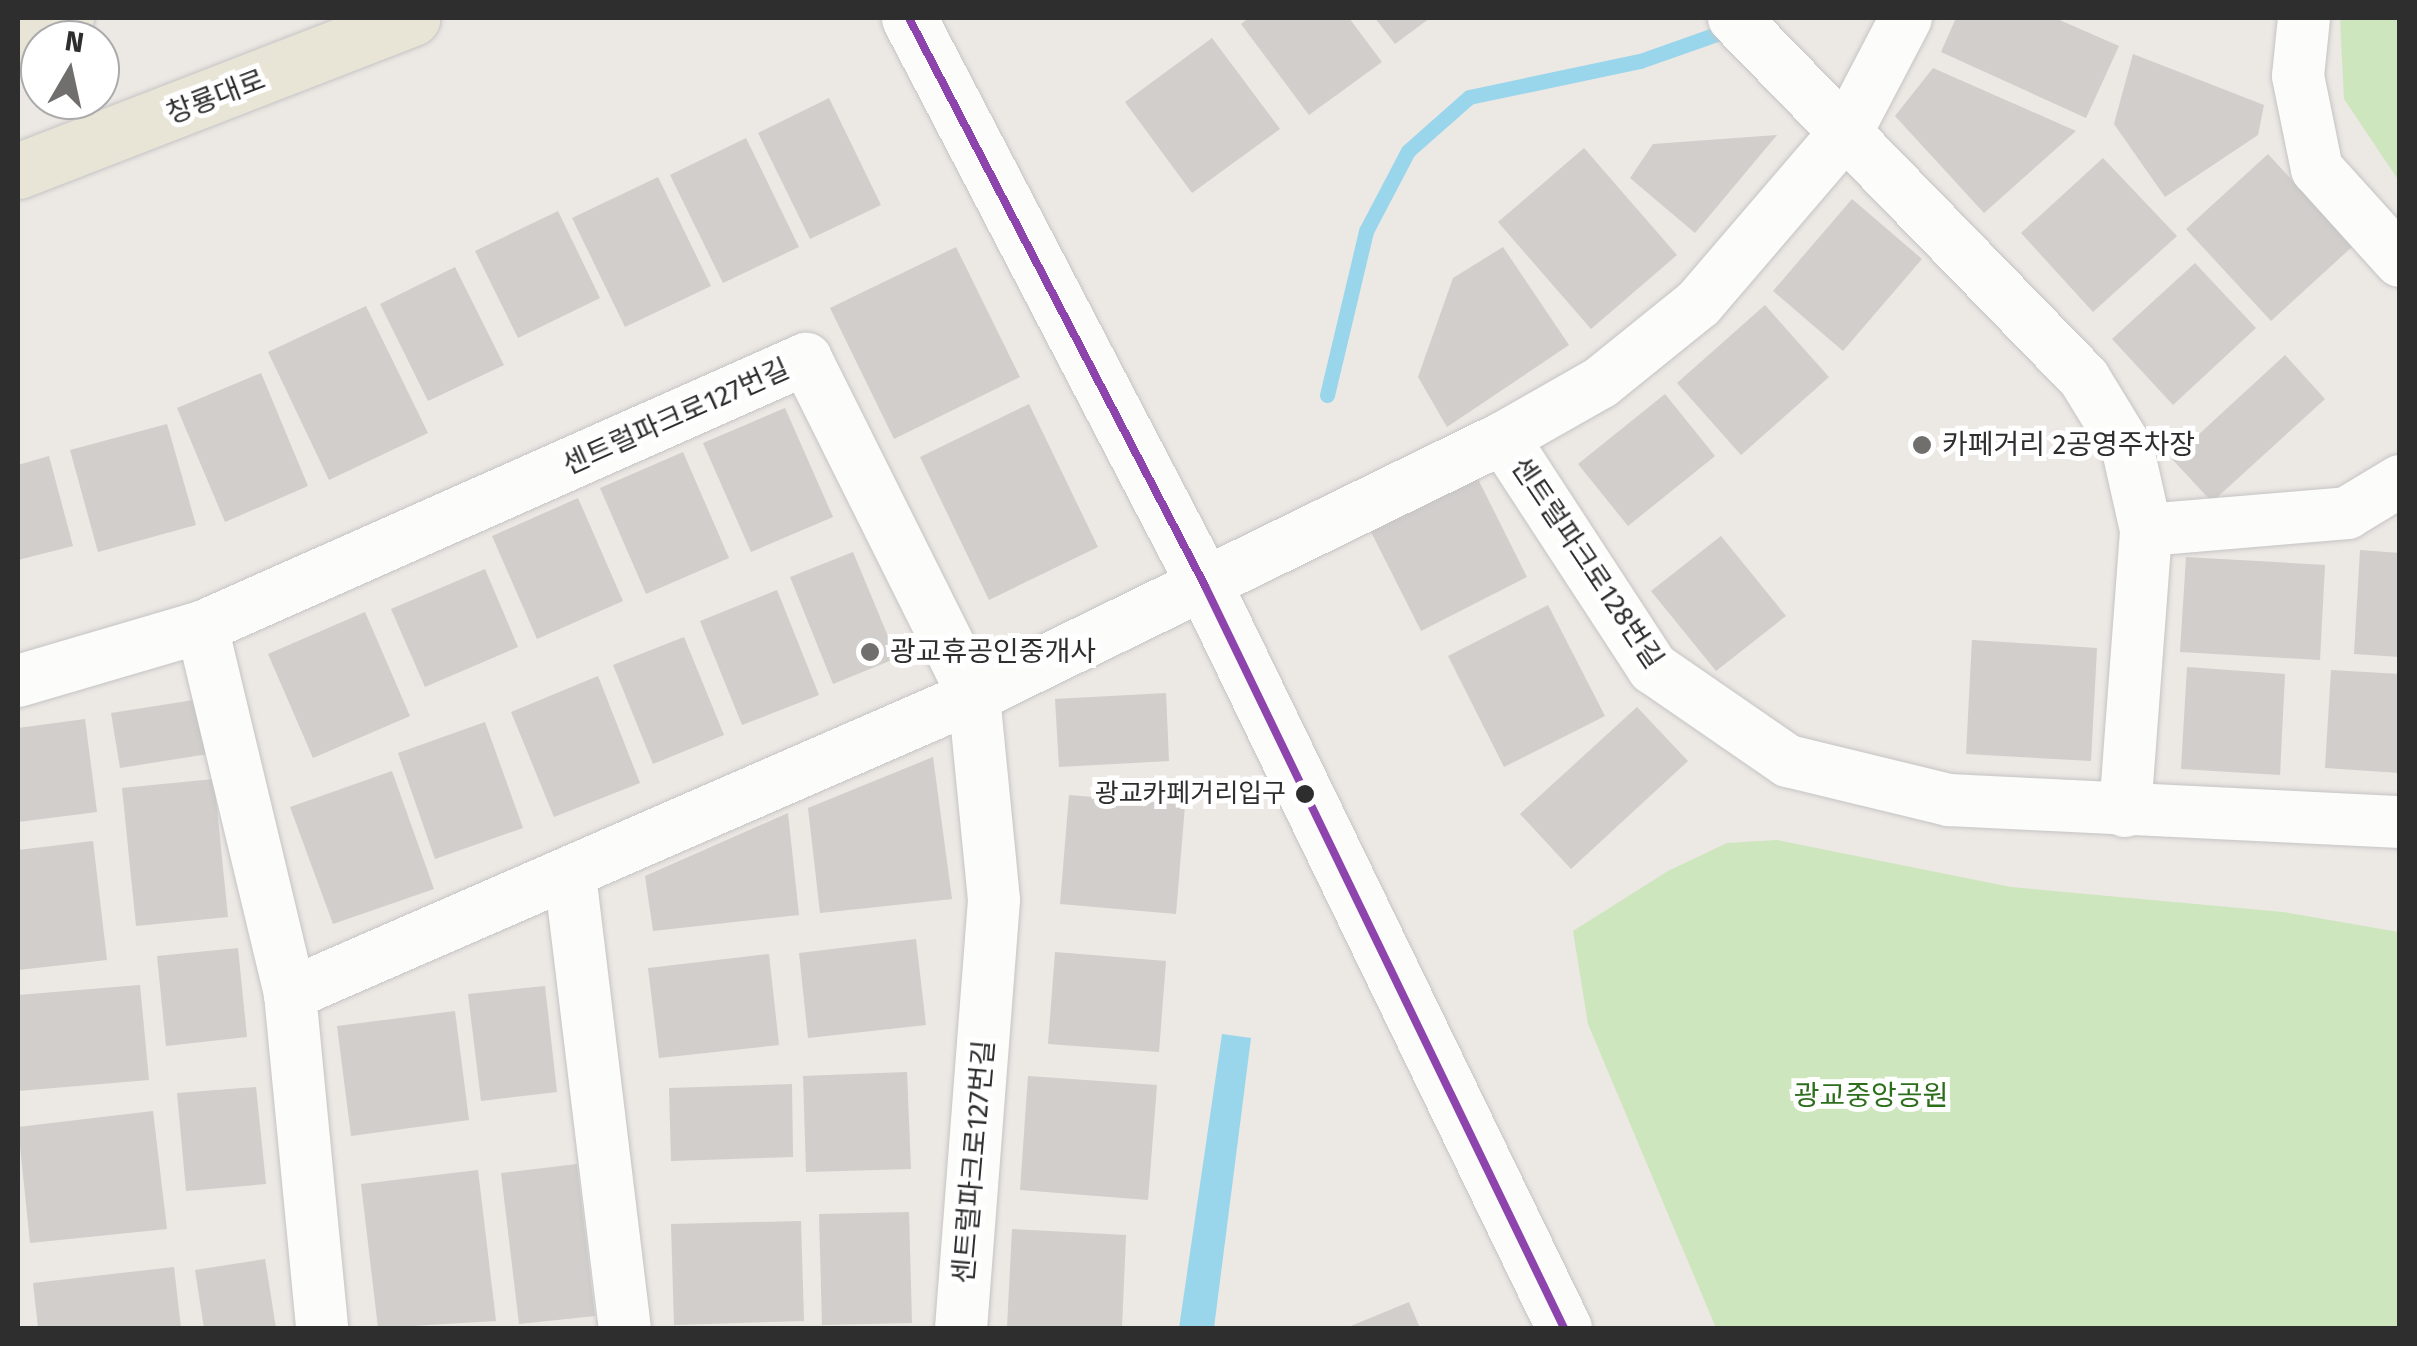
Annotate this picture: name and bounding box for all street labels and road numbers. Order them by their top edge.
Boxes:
street label: 창룡대로 [162,63,270,131]
street label: 센트럴파크로127번길 [558,352,794,482]
street label: 센트럴파크로128번길 [1504,451,1670,675]
street label: 센트럴파크로127번길 [947,1039,1001,1285]

